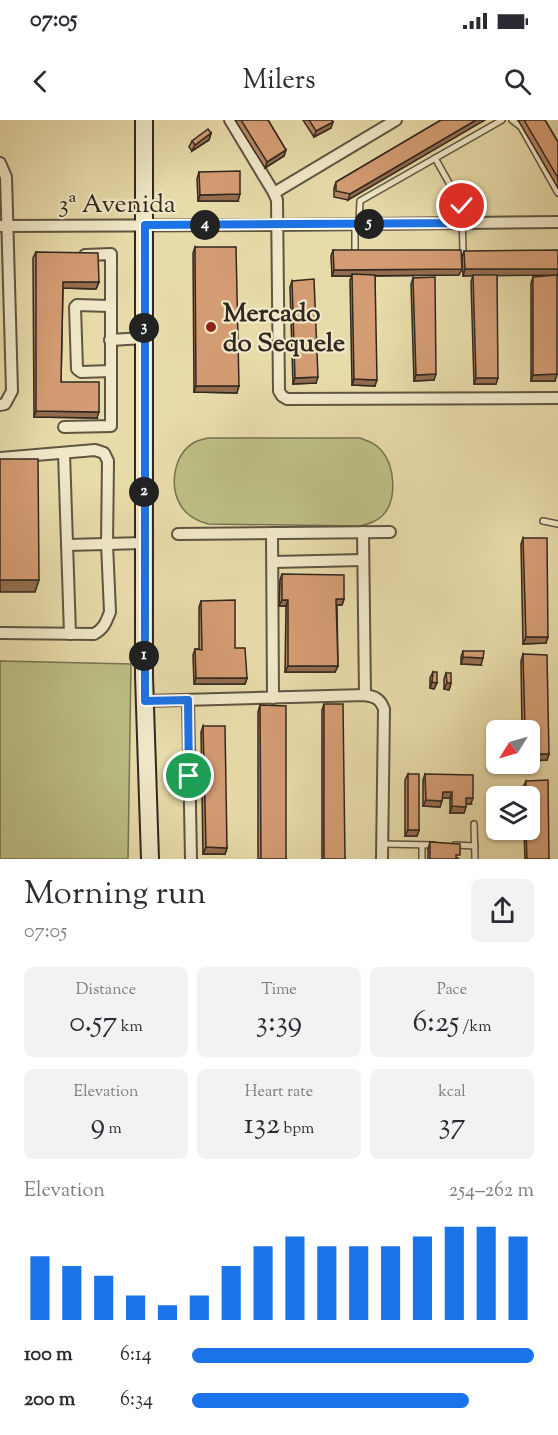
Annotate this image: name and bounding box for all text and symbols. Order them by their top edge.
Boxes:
text: 07:05 [30,5,77,37]
text: Milers [242,62,316,101]
icon: back [24,65,57,98]
icon: search [501,65,534,98]
pin [436,180,487,231]
street label: 3ª Avenida [58,187,176,224]
icon: check [445,189,478,222]
pin: 5 [354,209,384,239]
pin: 4 [190,210,220,240]
text: 5 [366,212,372,235]
text: 4 [201,213,209,236]
place label: Mercado do Sequele [223,296,345,363]
pin: 3 [129,313,159,343]
text: 3 [141,316,147,339]
marker: Mercado do Sequele [204,320,218,334]
pin: 2 [129,477,159,507]
text: 2 [140,480,148,503]
pin: 1 [129,641,159,671]
text: 1 [141,644,147,667]
north arrow [486,720,540,774]
map controls [486,720,540,840]
pin [163,750,214,801]
icon: arrive [172,759,205,792]
button: layers [486,786,540,840]
text: Morning run [24,871,206,919]
button: share [471,879,534,942]
text: 07:05 [24,918,67,947]
text: Distance [76,979,136,1002]
text: Time [261,979,297,1002]
text: Pace [437,979,467,1002]
text: 0.57 [69,1002,117,1045]
text: 3:39 [256,1002,302,1045]
text: 6:25 [412,1002,459,1045]
text: km [117,1016,143,1039]
text: /km [459,1016,492,1039]
text: Elevation [74,1081,138,1104]
text: Heart rate [245,1081,313,1104]
text: kcal [438,1081,466,1104]
text: 9 [90,1104,105,1147]
text: 132 [244,1104,280,1147]
text: 37 [438,1104,466,1147]
text: m [105,1118,122,1141]
text: bpm [280,1118,314,1141]
text: Elevation [24,1177,105,1206]
text: 254–262 m [449,1177,534,1206]
text: 100 m [24,1341,73,1370]
text: 6:14 [120,1341,152,1370]
text: 200 m [24,1386,75,1415]
text: 6:34 [120,1386,153,1415]

